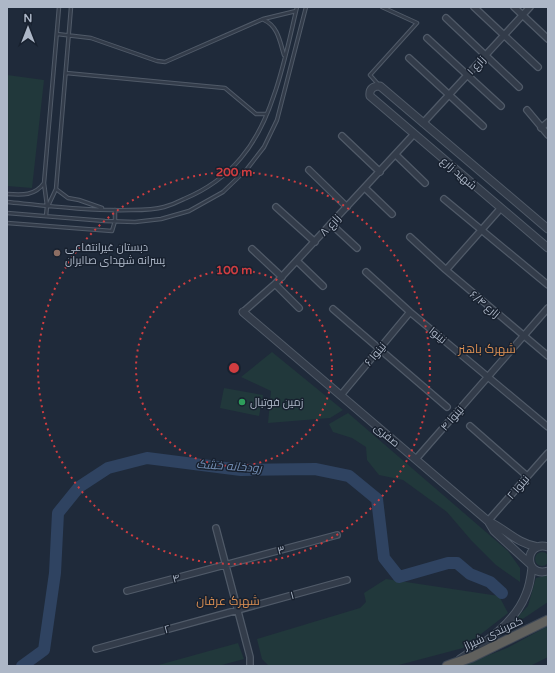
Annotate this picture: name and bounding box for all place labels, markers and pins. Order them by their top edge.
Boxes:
place label: دبستان غیرانتفاعی پسرانه شهدای صاایران [65,241,165,267]
marker: دبستان غیرانتفاعی پسرانه شهدای صاایران [52,248,62,258]
centre of rings [227,361,241,375]
place label: زمین فوتبال [250,396,304,409]
marker: زمین فوتبال [237,397,247,407]

